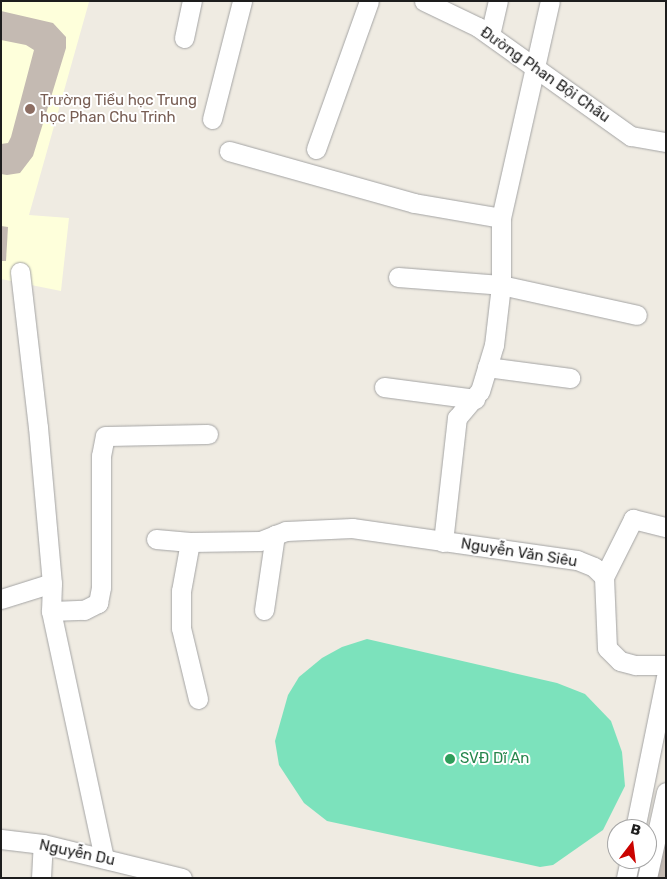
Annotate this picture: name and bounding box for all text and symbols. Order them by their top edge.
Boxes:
street label: Đường Phan Bội Châu [477,23,613,127]
place label: Trường Tiểu học Trung học Phan Chu Trinh [40,91,198,126]
marker: Trường Tiểu học Trung học Phan Chu Trinh [24,103,36,115]
street label: Nguyễn Văn Siêu [459,535,579,571]
place label: SVĐ Dĩ An [460,750,530,768]
marker: SVĐ Dĩ An [444,753,456,765]
north arrow [607,819,657,869]
text: B [629,821,643,839]
street label: Nguyễn Du [37,836,117,870]

